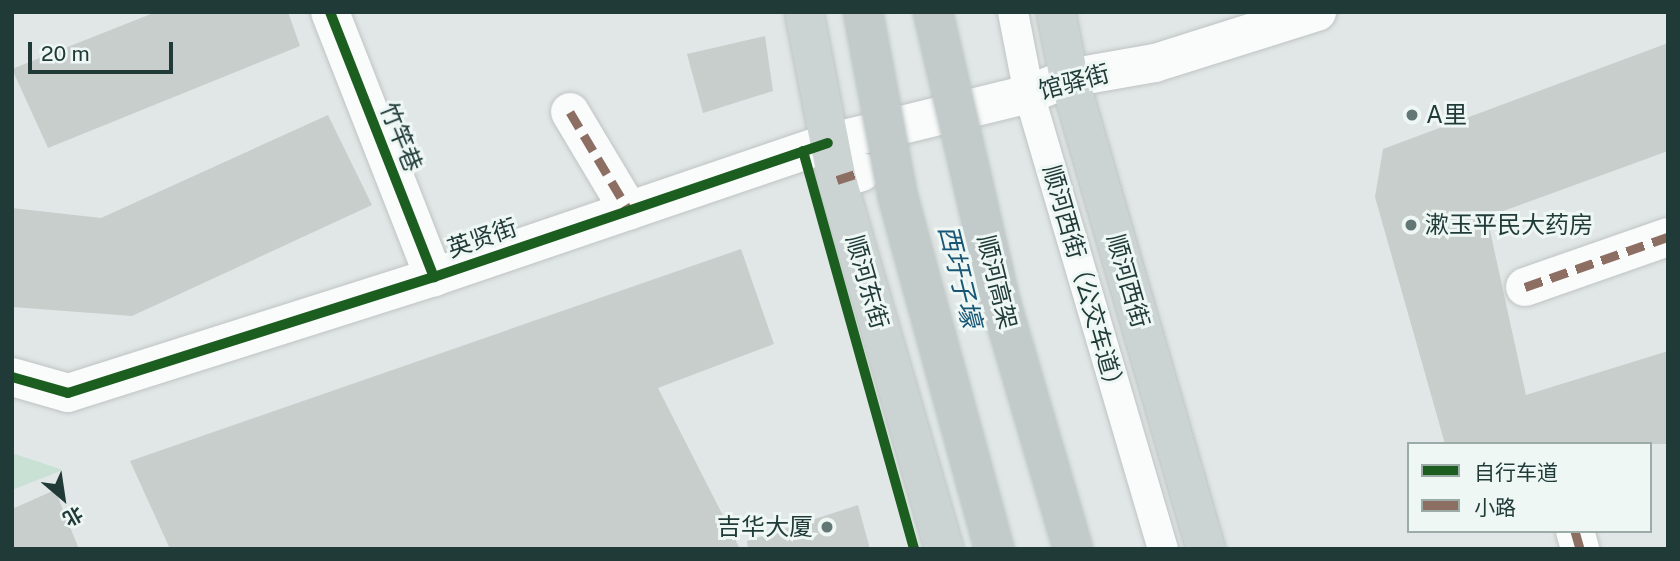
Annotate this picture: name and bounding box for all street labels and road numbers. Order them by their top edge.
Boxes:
street label: 馆驿街 [1035,59,1113,105]
street label: 竹竿巷 [374,98,428,176]
street label: 顺河西街（公交车道） [1037,162,1131,400]
street label: 英贤街 [443,213,521,263]
street label: 顺河西街 [1101,231,1155,331]
street label: 顺河东街 [840,232,894,332]
street label: 顺河高架 [971,232,1023,332]

